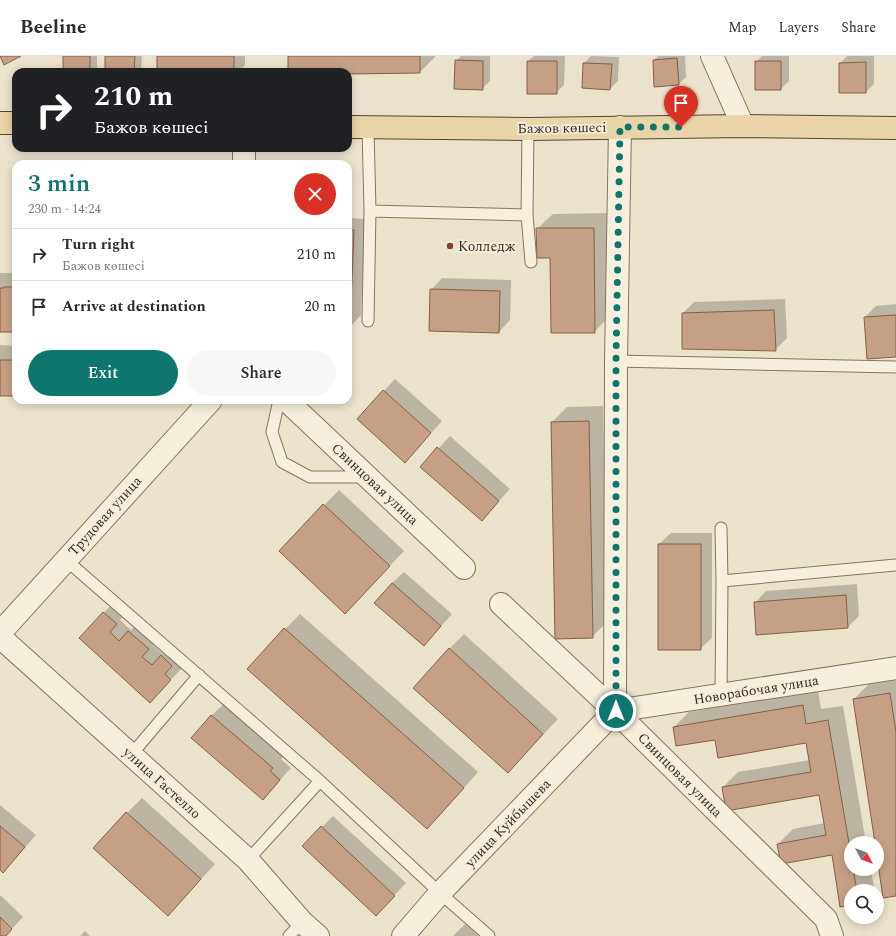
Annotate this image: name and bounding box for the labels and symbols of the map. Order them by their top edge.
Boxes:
pin [664,86,698,127]
street label: Бажов көшесі [517,117,607,139]
place label: Колледж [458,236,516,257]
marker: Колледж [445,241,455,251]
street label: Свинцовая улица [327,438,423,530]
street label: Трудовая улица [63,471,147,561]
street label: Новорабочая улица [692,670,820,710]
position arrow [595,690,637,732]
street label: Свинцовая улица [633,728,727,822]
street label: улица Гастелло [118,742,206,824]
street label: улица Куйбышева [459,774,556,873]
north arrow [844,836,884,876]

